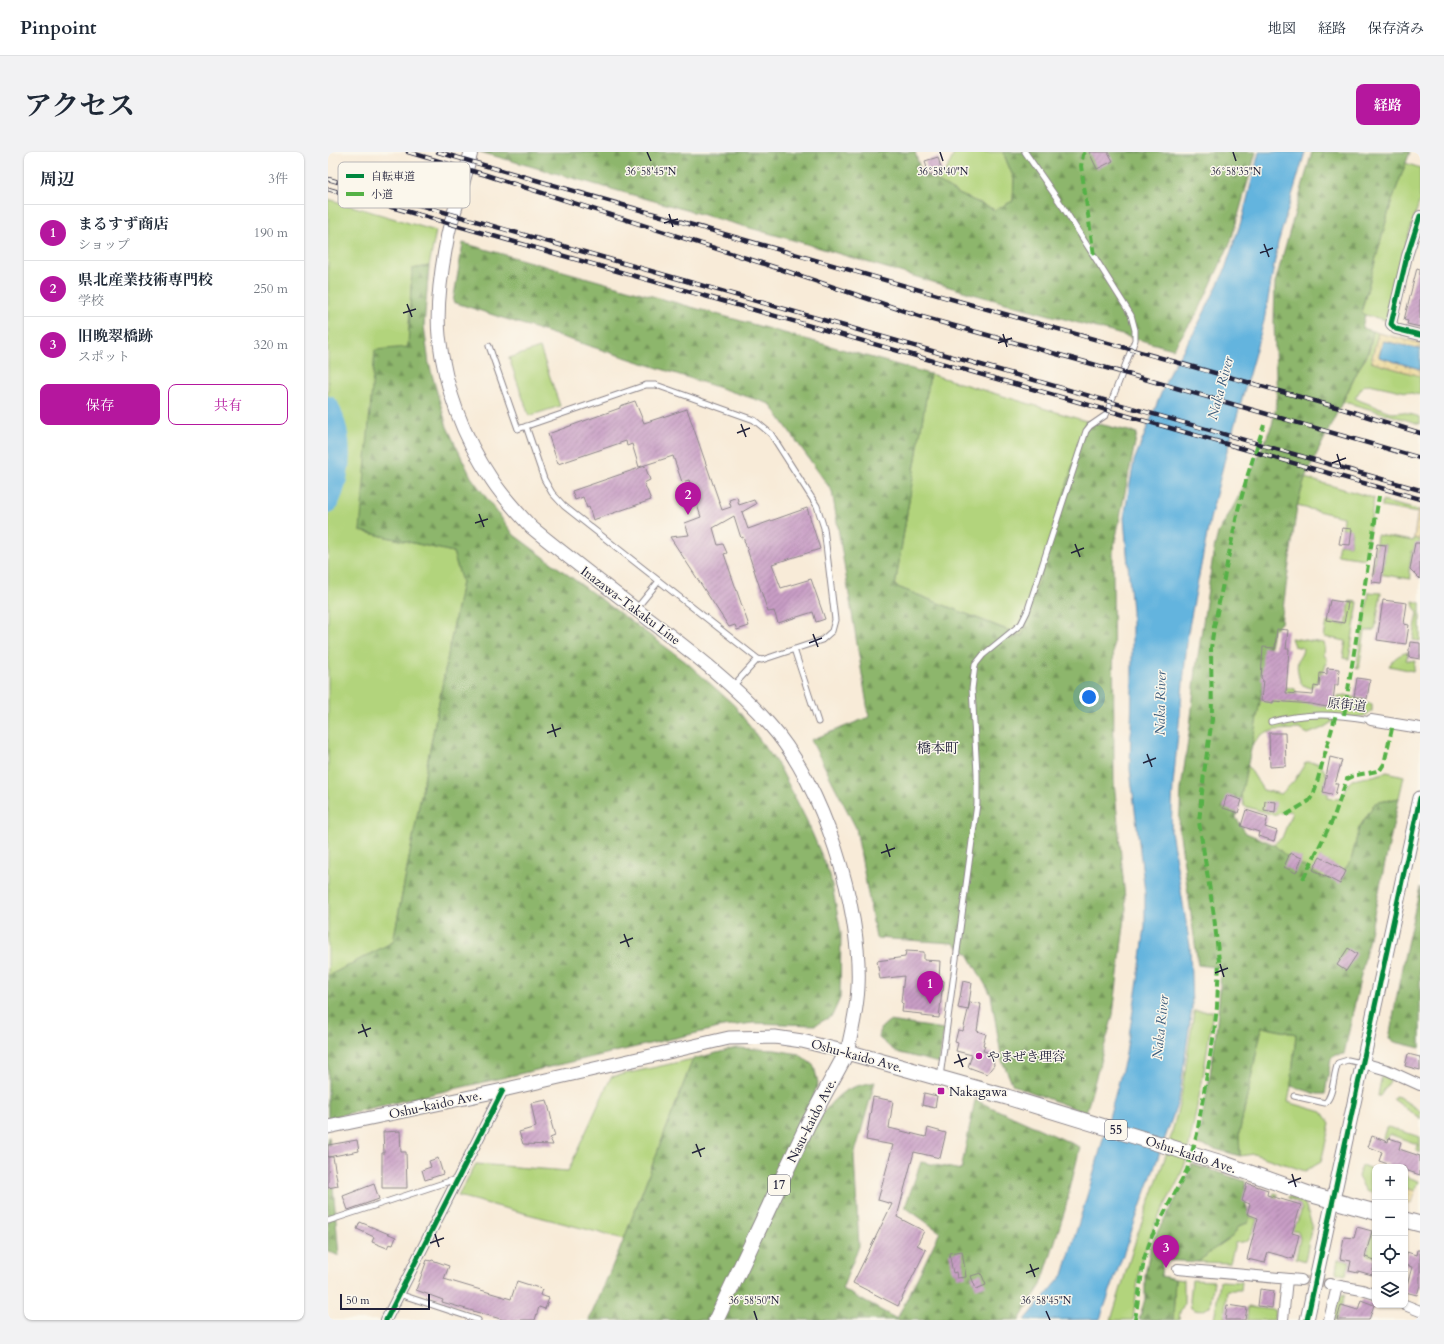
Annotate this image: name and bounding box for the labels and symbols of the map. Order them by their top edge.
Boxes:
legend [338,162,470,208]
text: 36°58'45"N [626,165,677,179]
text: 36°58'40"N [918,165,969,179]
text: 36°58'35"N [1211,165,1262,179]
text: 自転車道 [371,169,415,184]
text: 小道 [371,187,393,202]
water label: Naka River [1203,354,1238,422]
pin: 2 [675,482,701,515]
street label: Inazawa-Takaku Line [577,562,684,649]
water label: Naka River [1150,670,1171,735]
your location [1079,687,1099,707]
street label: 原街道 [1327,694,1367,716]
district label: 橋本町 [917,739,959,758]
pin: 1 [917,971,943,1004]
water label: Naka River [1148,993,1173,1060]
street label: Oshu-kaido Ave. [809,1035,905,1077]
place label: やまぜき理容 [987,1048,1065,1066]
marker: やまぜき理容 [974,1051,984,1061]
street label: Nasu-kaido Ave. [783,1075,841,1166]
place label: Nakagawa [949,1083,1008,1101]
street label: Oshu-kaido Ave. [387,1086,483,1124]
marker: Nakagawa [936,1086,946,1096]
road number: 55 [1105,1120,1127,1140]
street label: Oshu-kaido Ave. [1143,1132,1238,1178]
road number: 17 [768,1175,790,1195]
pin: 3 [1153,1235,1179,1268]
scale bar [340,1292,430,1311]
text: 36°58'50"N [729,1294,780,1308]
text: 36°58'45"N [1021,1294,1072,1308]

